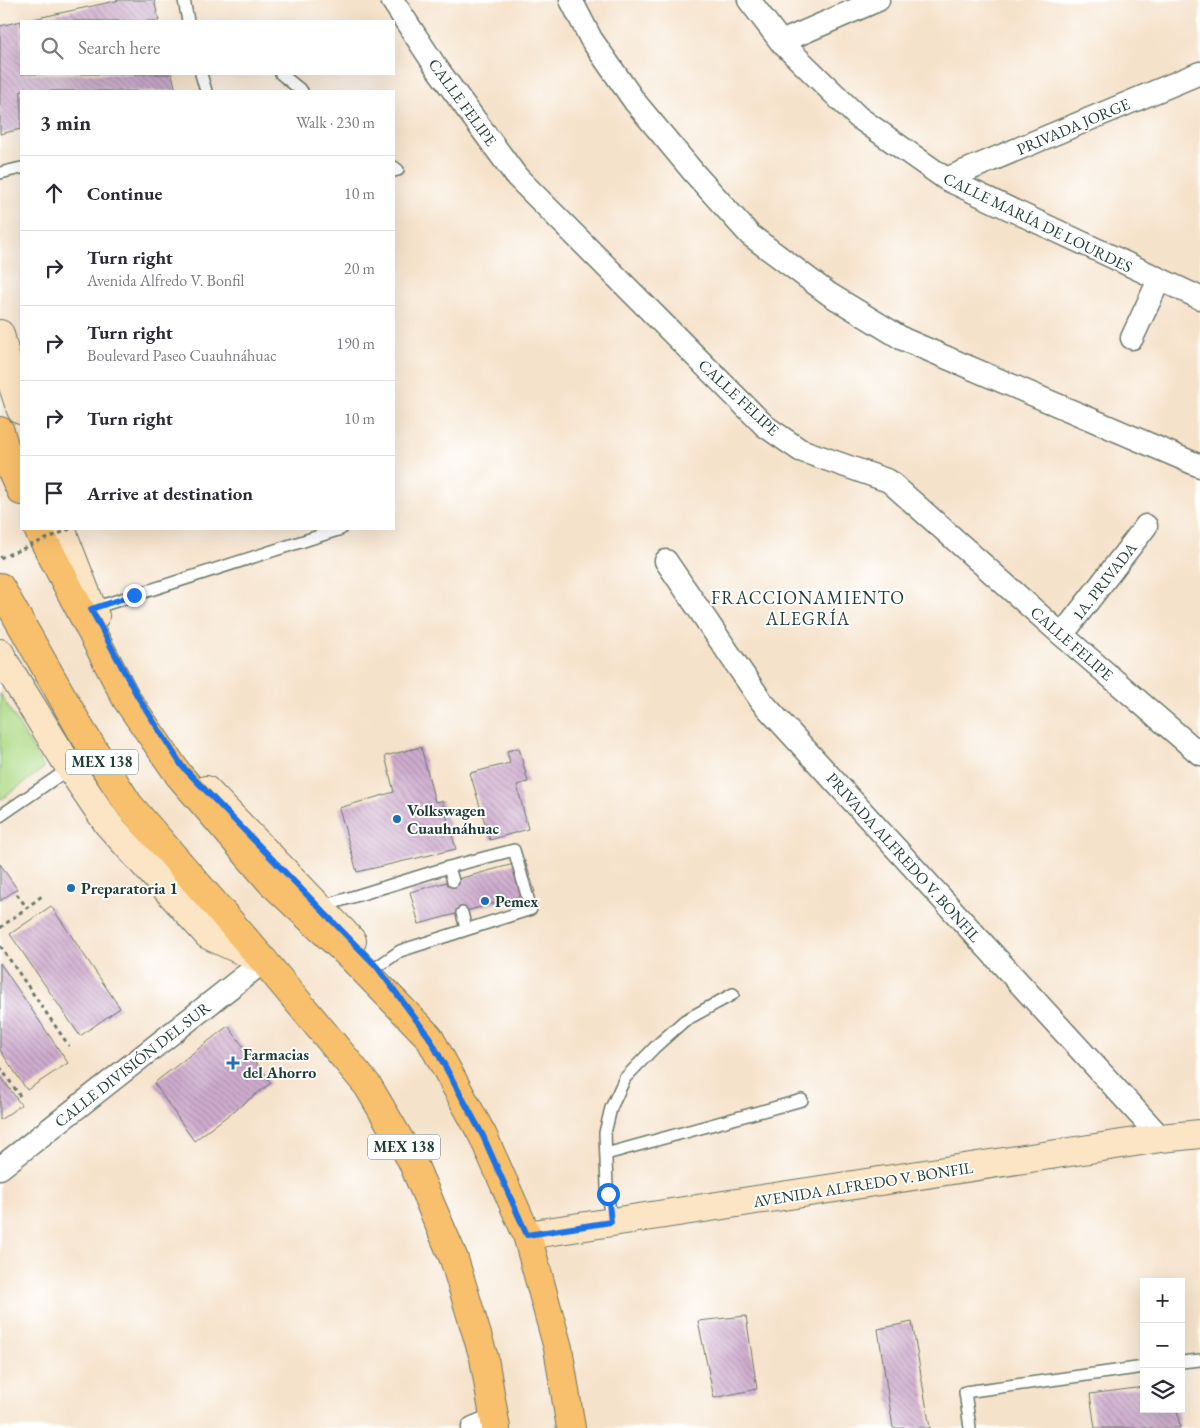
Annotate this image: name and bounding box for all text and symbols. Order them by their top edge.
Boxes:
search box [20,20,395,75]
icon: search [38,34,66,62]
text: Search here [78,35,160,60]
street label: CALLE FELIPE [424,54,501,150]
street label: PRIVADA JORGE [1013,93,1133,160]
text: 3 min [40,109,91,136]
text: Walk · 230 m [296,112,375,133]
street label: CALLE MARÍA DE LOURDES [940,168,1136,277]
icon: ahead [40,179,68,207]
text: Continue [87,181,162,206]
text: 10 m [344,183,375,204]
text: Turn right [87,245,173,270]
icon: right [40,254,68,282]
text: 20 m [344,258,375,279]
text: Avenida Alfredo V. Bonfil [87,270,244,291]
text: Turn right [87,320,173,345]
icon: right [40,329,68,357]
text: 190 m [336,333,375,354]
text: Boulevard Paseo Cuauhnáhuac [87,345,277,366]
street label: CALLE FELIPE [694,354,784,440]
icon: right [40,404,68,432]
text: Turn right [87,406,173,431]
text: 10 m [344,408,375,429]
icon: arrive [40,479,68,507]
text: Arrive at destination [87,481,253,506]
street label: 1A. PRIVADA [1067,537,1142,625]
route end [123,584,146,607]
district label: FRACCIONAMIENTO ALEGRÍA [711,586,905,630]
street label: CALLE FELIPE [1026,602,1118,685]
road number: MEX 138 [66,750,138,774]
street label: PRIVADA ALFREDO V. BONFIL [822,768,986,947]
place label: Volkswagen Cuauhnáhuac [407,800,500,839]
marker: Volkswagen Cuauhnáhuac [391,813,403,825]
place label: Preparatoria 1 [81,878,178,899]
marker: Preparatoria 1 [65,882,77,894]
place label: Pemex [495,891,538,912]
marker: Pemex [479,895,491,907]
street label: CALLE DIVISIÓN DEL SUR [50,997,215,1132]
place label: Farmacias del Ahorro [243,1044,316,1083]
marker: Farmacias del Ahorro [227,1057,239,1069]
road number: MEX 138 [368,1134,440,1160]
street label: AVENIDA ALFREDO V. BONFIL [751,1157,975,1212]
route start [597,1183,620,1206]
map controls [1140,1278,1185,1413]
button: + [1140,1278,1185,1323]
button: − [1140,1323,1185,1368]
button: layers [1140,1368,1185,1413]

